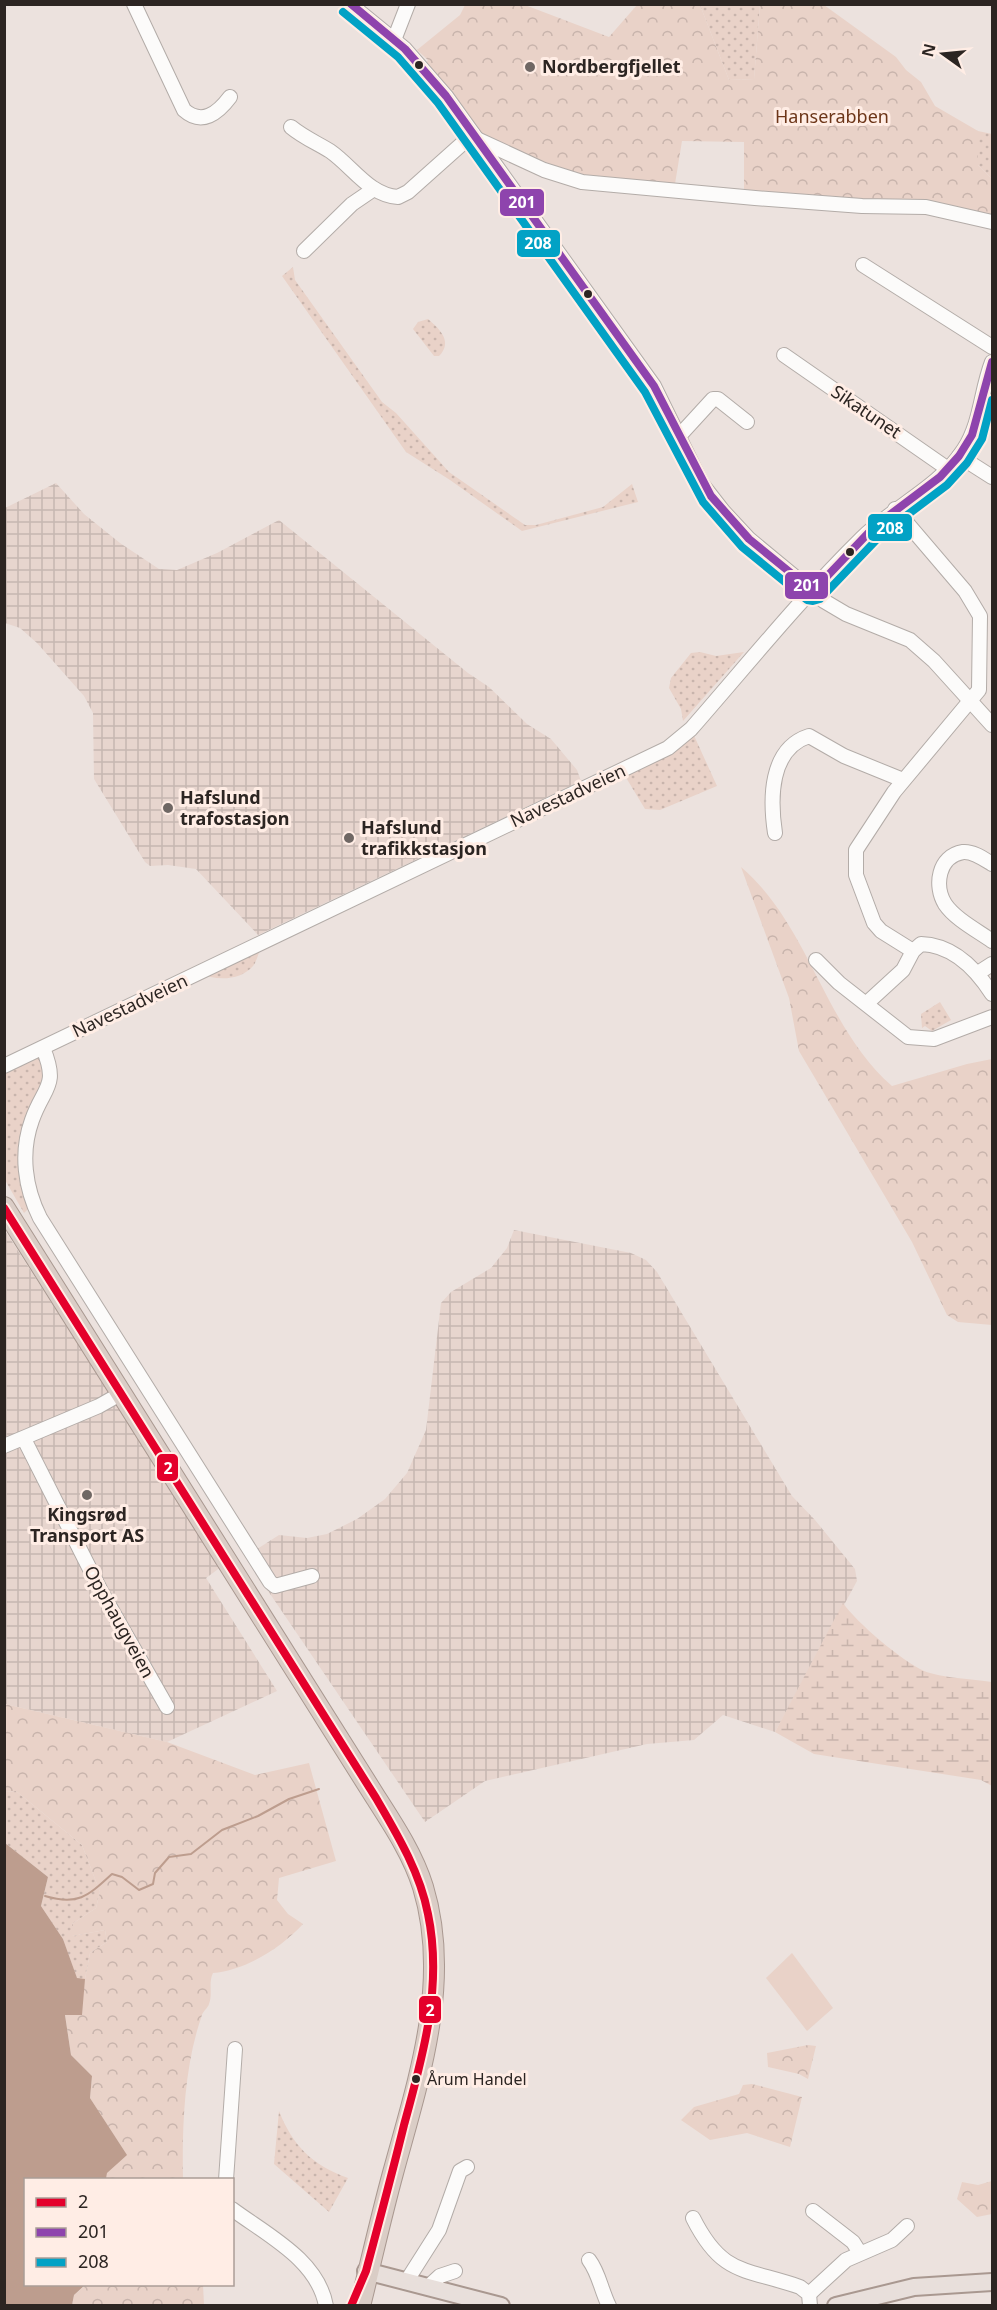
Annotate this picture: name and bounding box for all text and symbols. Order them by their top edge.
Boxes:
north arrow [913,24,973,84]
text: N [916,41,941,59]
place label: Nordbergfjellet [542,54,681,78]
unlabelled marker [413,59,425,71]
marker: Nordbergfjellet [523,60,537,74]
park label: Hanserabben [775,104,889,128]
line badge: 201 [499,188,545,217]
text: 201 [508,191,536,213]
line badge: 208 [516,229,561,258]
text: 208 [524,232,552,254]
unlabelled marker [582,288,594,300]
street label: Sikatunet [827,379,907,444]
line badge: 208 [867,513,913,542]
text: 208 [876,517,904,539]
unlabelled marker [844,546,856,558]
line badge: 201 [784,571,829,600]
text: 201 [793,574,821,596]
street label: Navestadveien [506,758,629,832]
place label: Hafslund trafostasjon [180,785,289,830]
marker: Hafslund trafostasjon [161,801,175,815]
place label: Hafslund trafikkstasjon [361,815,487,860]
marker: Hafslund trafikkstasjon [342,831,356,845]
street label: Navestadveien [68,968,191,1042]
line badge: 2 [156,1453,179,1482]
text: 2 [163,1457,173,1479]
marker: Kingsrød Transport AS [80,1488,94,1502]
place label: Kingsrød Transport AS [30,1502,144,1547]
street label: Opphaugveien [79,1561,161,1682]
line badge: 2 [418,1995,442,2024]
text: 2 [425,1999,435,2021]
place label: Årum Handel [427,2068,527,2090]
marker: Årum Handel [410,2073,422,2085]
legend [24,2178,234,2286]
text: 2 [78,2189,88,2213]
text: 201 [78,2219,109,2243]
text: 208 [78,2249,109,2273]

